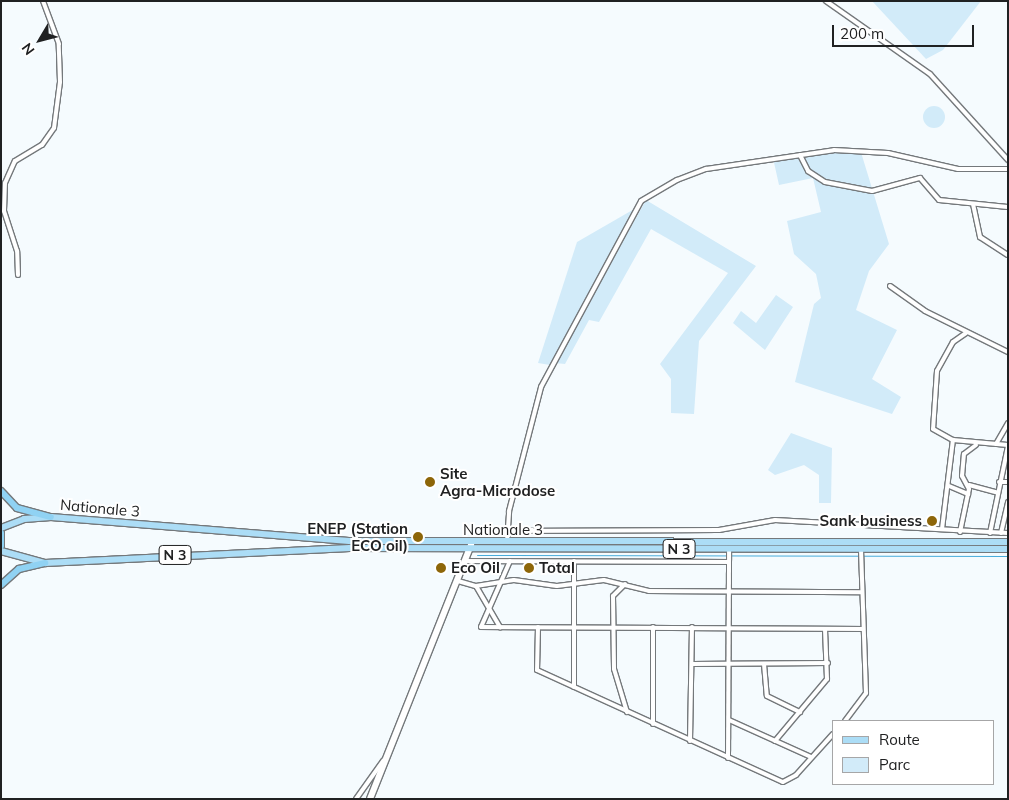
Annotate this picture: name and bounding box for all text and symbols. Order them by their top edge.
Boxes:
north arrow [15,15,65,65]
scale bar [834,15,976,47]
text: 200 m [840,24,884,43]
text: N [18,39,38,59]
place label: Site Agra-Microdose [440,464,555,499]
marker: Site Agra-Microdose [424,476,436,488]
street label: Nationale 3 [59,496,141,520]
place label: Sank business [820,512,922,530]
marker: Sank business [926,515,938,527]
place label: ENEP (Station ECO oil) [307,519,408,554]
street label: Nationale 3 [463,521,543,539]
marker: ENEP (Station ECO oil) [412,531,424,543]
road number: N 3 [662,538,696,560]
road number: N 3 [158,544,192,566]
place label: Eco Oil [451,559,500,577]
place label: Total [539,559,575,577]
marker: Eco Oil [435,562,447,574]
marker: Total [523,562,535,574]
legend [832,720,994,785]
text: Route [879,730,920,749]
text: Parc [879,755,910,774]

